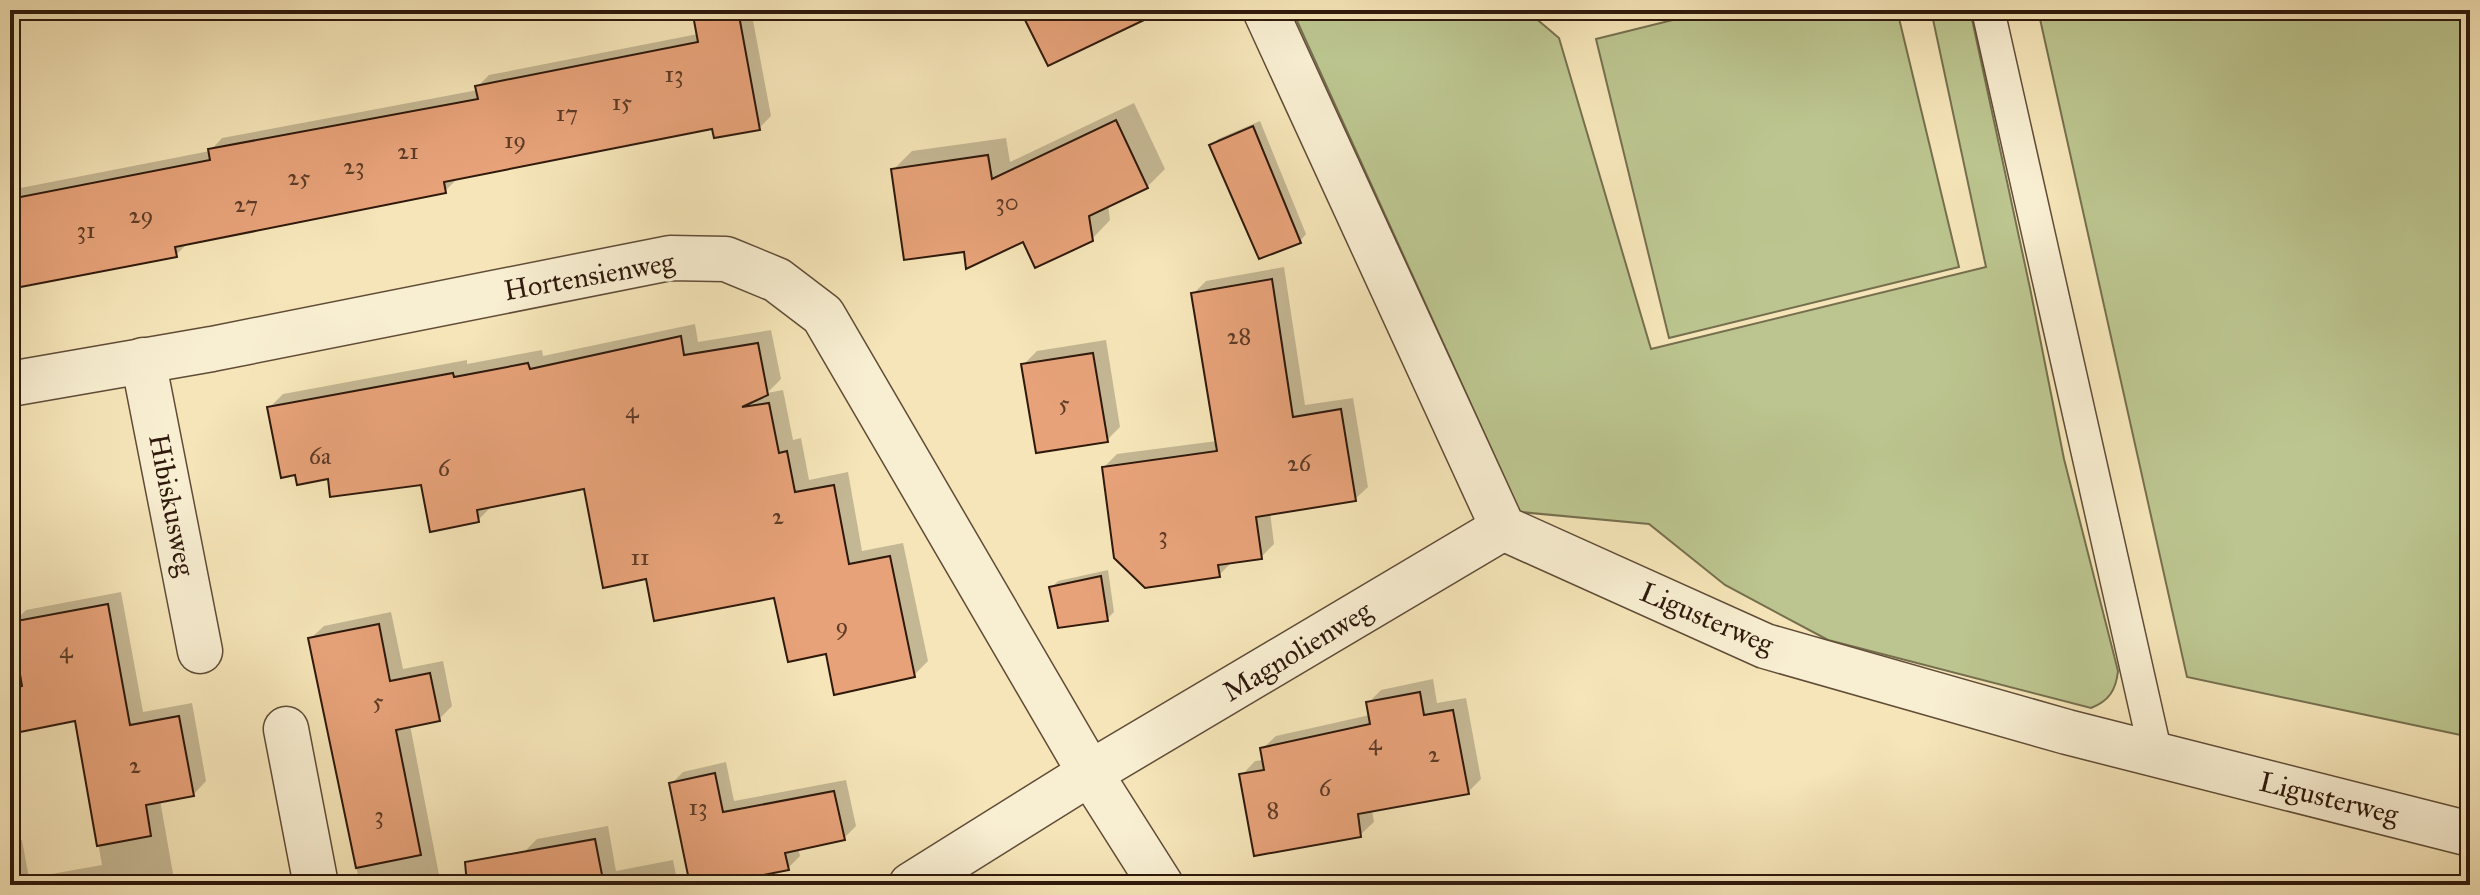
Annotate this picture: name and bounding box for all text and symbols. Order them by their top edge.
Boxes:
house number: 13 [664,59,684,89]
house number: 15 [612,87,632,117]
house number: 17 [556,98,578,128]
house number: 19 [504,125,526,155]
house number: 21 [397,136,419,166]
house number: 23 [343,151,365,181]
house number: 25 [288,162,310,192]
house number: 30 [995,187,1019,217]
house number: 27 [234,189,258,219]
house number: 29 [129,200,153,230]
house number: 31 [76,215,96,245]
street label: Hortensienweg [501,244,678,308]
house number: 28 [1227,321,1251,351]
house number: 5 [1058,388,1070,418]
house number: 4 [625,395,639,425]
street label: Hibiskusweg [141,431,203,580]
house number: 6a [309,441,332,471]
house number: 26 [1287,448,1312,478]
house number: 6 [438,453,451,483]
house number: 2 [772,501,784,531]
house number: 3 [1158,520,1168,550]
house number: 11 [631,542,649,572]
street label: Ligusterweg [1635,574,1780,662]
street label: Magnolienweg [1216,592,1379,709]
house number: 9 [836,611,848,641]
house number: 4 [59,635,73,665]
house number: 5 [372,686,384,716]
house number: 4 [1368,727,1382,757]
house number: 2 [1428,739,1440,769]
house number: 2 [129,750,141,780]
street label: Ligusterweg [2256,764,2403,832]
house number: 6 [1319,773,1332,803]
house number: 13 [688,792,708,822]
house number: 8 [1267,795,1279,825]
house number: 3 [374,800,384,830]

